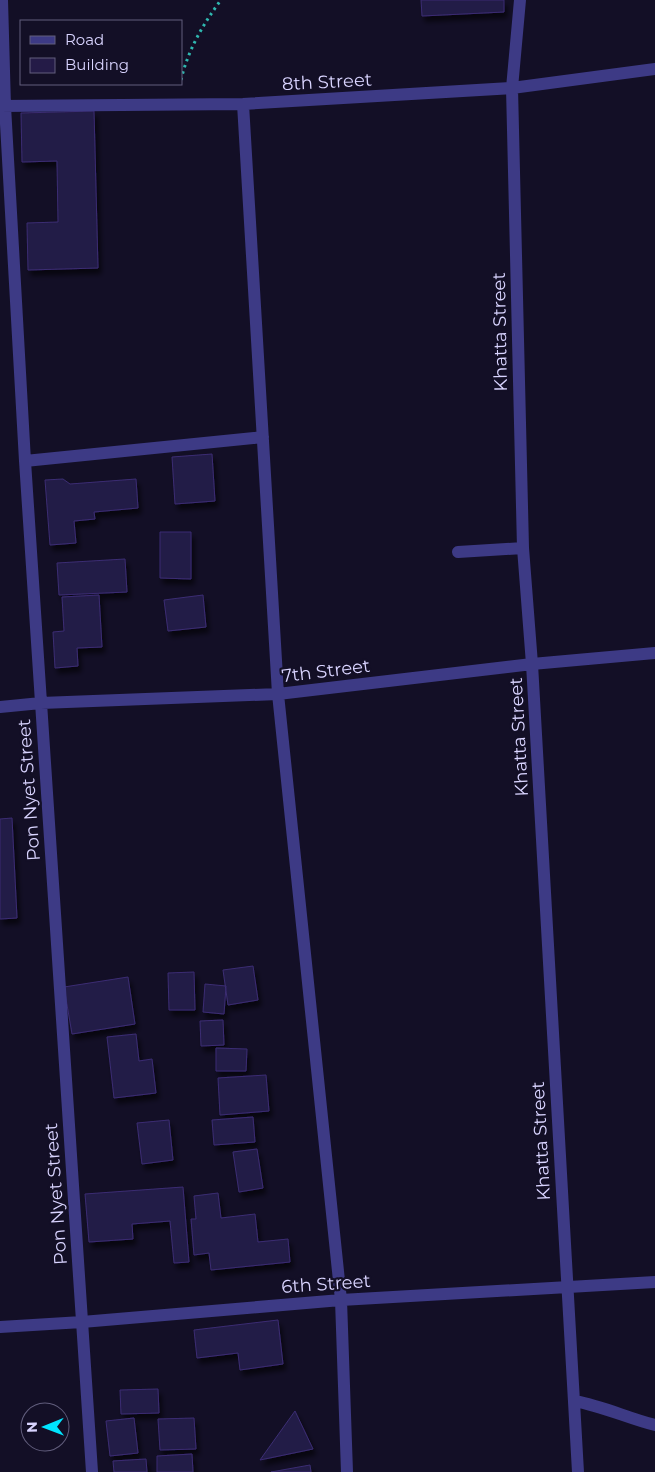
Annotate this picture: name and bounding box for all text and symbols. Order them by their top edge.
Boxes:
legend [20,20,182,85]
text: Road [65,30,104,49]
text: Building [65,55,129,74]
street label: 8th Street [281,69,373,95]
street label: Khatta Street [488,272,512,392]
street label: 7th Street [281,655,371,687]
street label: Khatta Street [505,677,533,797]
street label: Pon Nyet Street [13,718,45,862]
street label: Khatta Street [527,1081,555,1201]
street label: Pon Nyet Street [40,1122,72,1266]
street label: 6th Street [281,1270,371,1298]
north arrow [20,1402,70,1452]
text: N [23,1421,41,1433]

